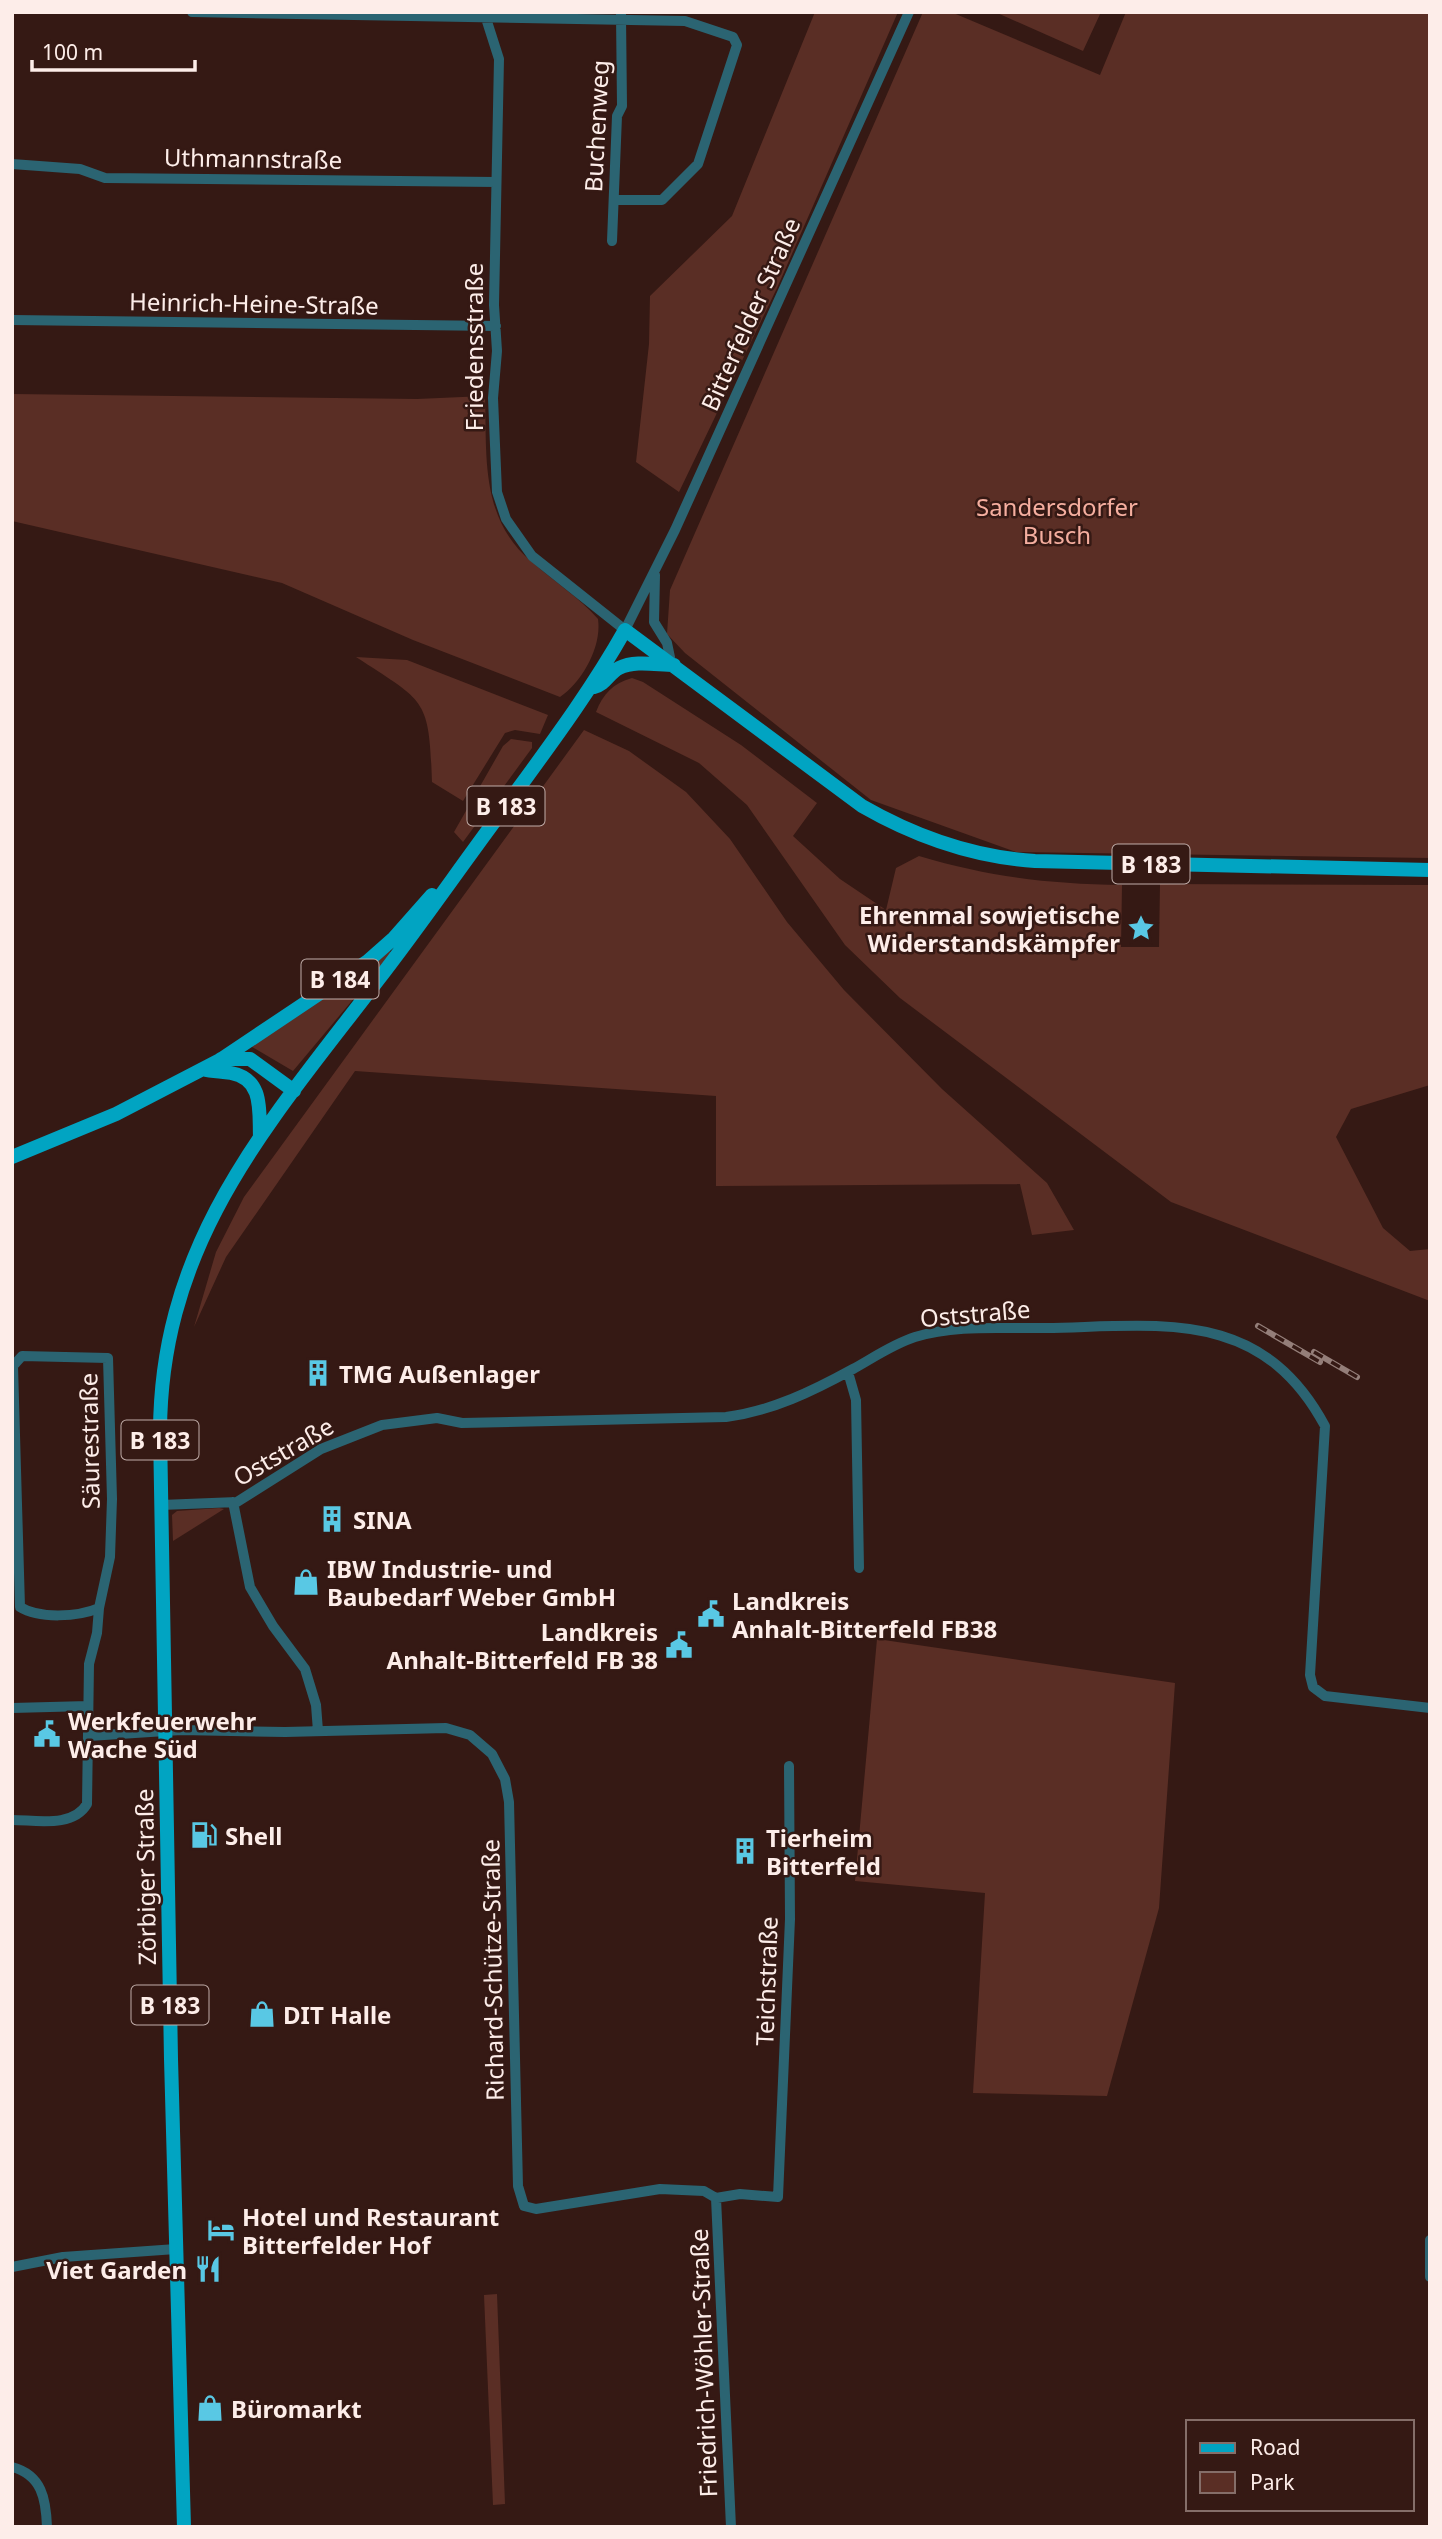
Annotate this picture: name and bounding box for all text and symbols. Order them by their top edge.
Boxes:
scale bar [32,28,194,72]
text: 100 m [42,38,103,66]
street label: Buchenweg [576,59,616,193]
street label: Uthmannstraße [164,140,342,176]
street label: Bitterfelder Straße [693,212,807,416]
street label: Friedensstraße [457,263,490,431]
street label: Heinrich-Heine-Straße [129,284,379,322]
park label: Sandersdorfer Busch [976,490,1138,551]
road number: B 183 [468,786,544,826]
road number: B 183 [1112,844,1190,884]
place label: Ehrenmal sowjetische Widerstandskämpfer [859,898,1120,959]
place icon: Ehrenmal sowjetische Widerstandskämpfer [1126,913,1156,943]
road number: B 184 [302,960,378,998]
street label: Oststraße [918,1292,1032,1334]
place label: TMG Außenlager [339,1357,540,1390]
building icon: TMG Außenlager [303,1358,333,1388]
street label: Säurestraße [71,1373,107,1509]
street label: Oststraße [227,1409,339,1493]
road number: B 183 [122,1420,198,1460]
place label: SINA [353,1503,412,1536]
building icon: SINA [317,1504,347,1534]
place label: IBW Industrie- und Baubedarf Weber GmbH [327,1552,616,1613]
shop icon: IBW Industrie- und Baubedarf Weber GmbH [291,1567,321,1597]
place label: Landkreis Anhalt-Bitterfeld FB38 [732,1584,997,1645]
public building icon: Landkreis Anhalt-Bitterfeld FB38 [696,1599,726,1629]
place label: Landkreis Anhalt-Bitterfeld FB 38 [387,1615,658,1676]
public building icon: Landkreis Anhalt-Bitterfeld FB 38 [664,1630,694,1660]
place label: Werkfeuerwehr Wache Süd [68,1704,256,1765]
public building icon: Werkfeuerwehr Wache Süd [32,1719,62,1749]
street label: Zörbiger Straße [127,1788,163,1966]
place label: Shell [225,1819,282,1852]
fuel station icon: Shell [189,1820,219,1850]
place label: Tierheim Bitterfeld [766,1821,881,1882]
building icon: Tierheim Bitterfeld [730,1836,760,1866]
street label: Richard-Schütze-Straße [473,1839,511,2101]
street label: Teichstraße [747,1916,785,2046]
road number: B 183 [132,1986,208,2024]
place label: DIT Halle [283,1998,391,2031]
shop icon: DIT Halle [247,1999,277,2029]
place label: Hotel und Restaurant Bitterfelder Hof [242,2200,499,2261]
hotel icon: Hotel und Restaurant Bitterfelder Hof [206,2215,236,2245]
street label: Friedrich-Wöhler-Straße [682,2228,724,2498]
place label: Viet Garden [46,2253,187,2286]
restaurant icon: Viet Garden [193,2254,223,2284]
place label: Büromarkt [231,2392,362,2425]
shop icon: Büromarkt [195,2393,225,2423]
legend [1186,2420,1414,2511]
text: Road [1250,2433,1300,2461]
text: Park [1250,2468,1295,2496]

